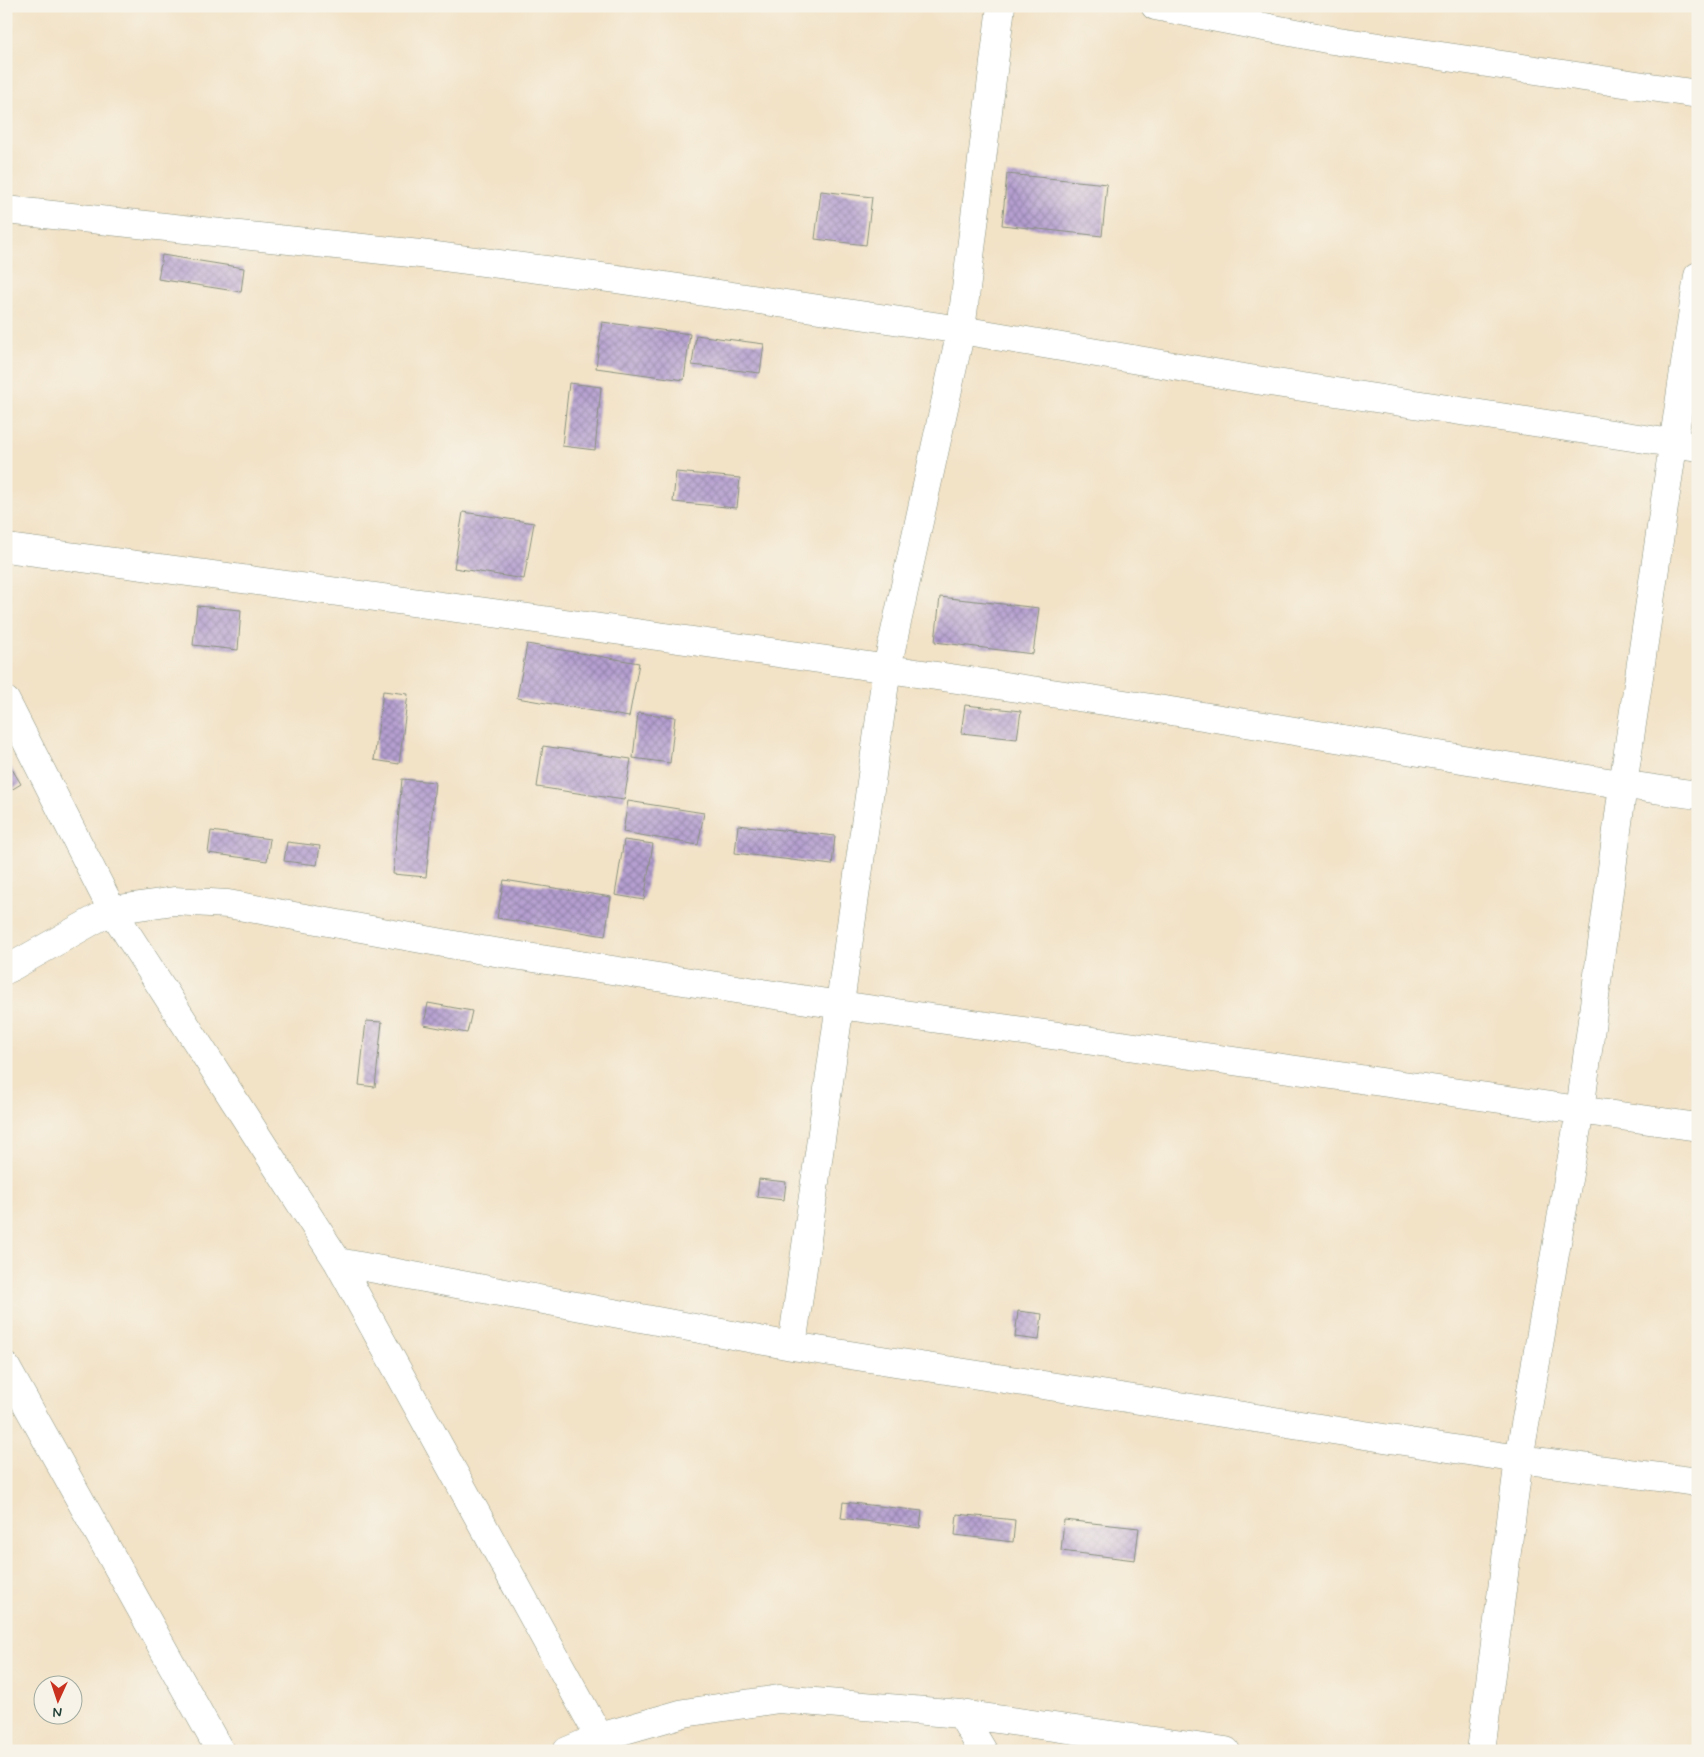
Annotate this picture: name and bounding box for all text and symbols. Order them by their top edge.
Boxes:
north arrow [32,1674,82,1724]
text: N [52,1703,63,1721]

